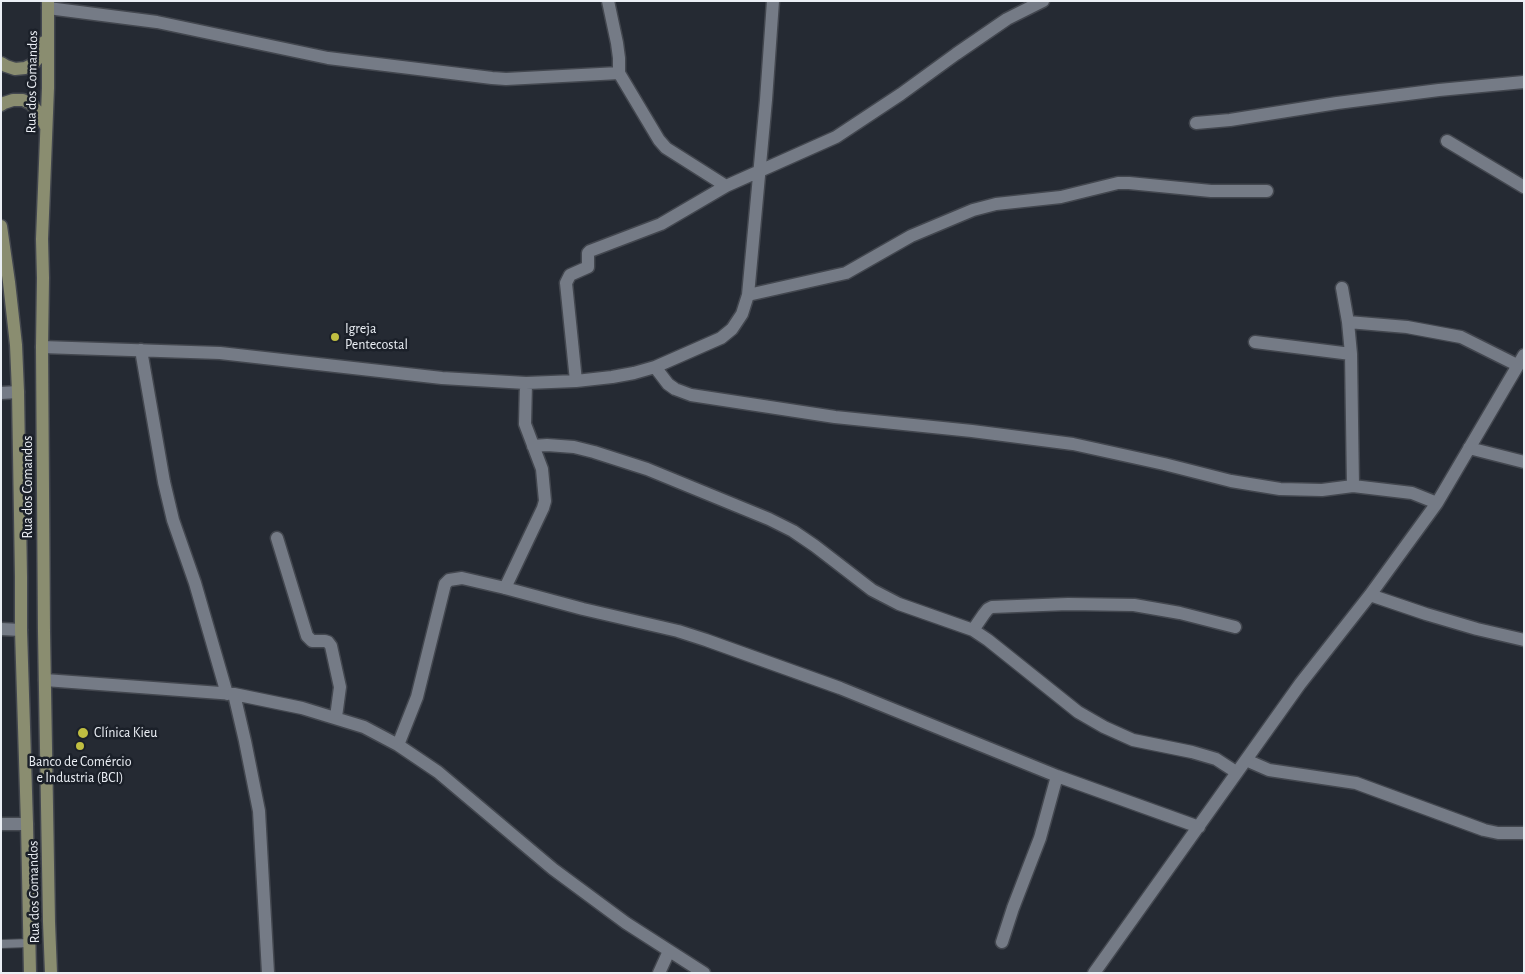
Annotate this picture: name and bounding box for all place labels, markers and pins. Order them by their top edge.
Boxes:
place label: Igreja Pentecostal [345,321,408,354]
marker: Igreja Pentecostal [329,331,341,343]
place label: Clínica Kieu [94,725,157,741]
marker: Clínica Kieu [76,726,90,740]
marker: Banco de Comércio e Industria (BCI) [74,740,86,752]
place label: Banco de Comércio e Industria (BCI) [28,754,132,786]

